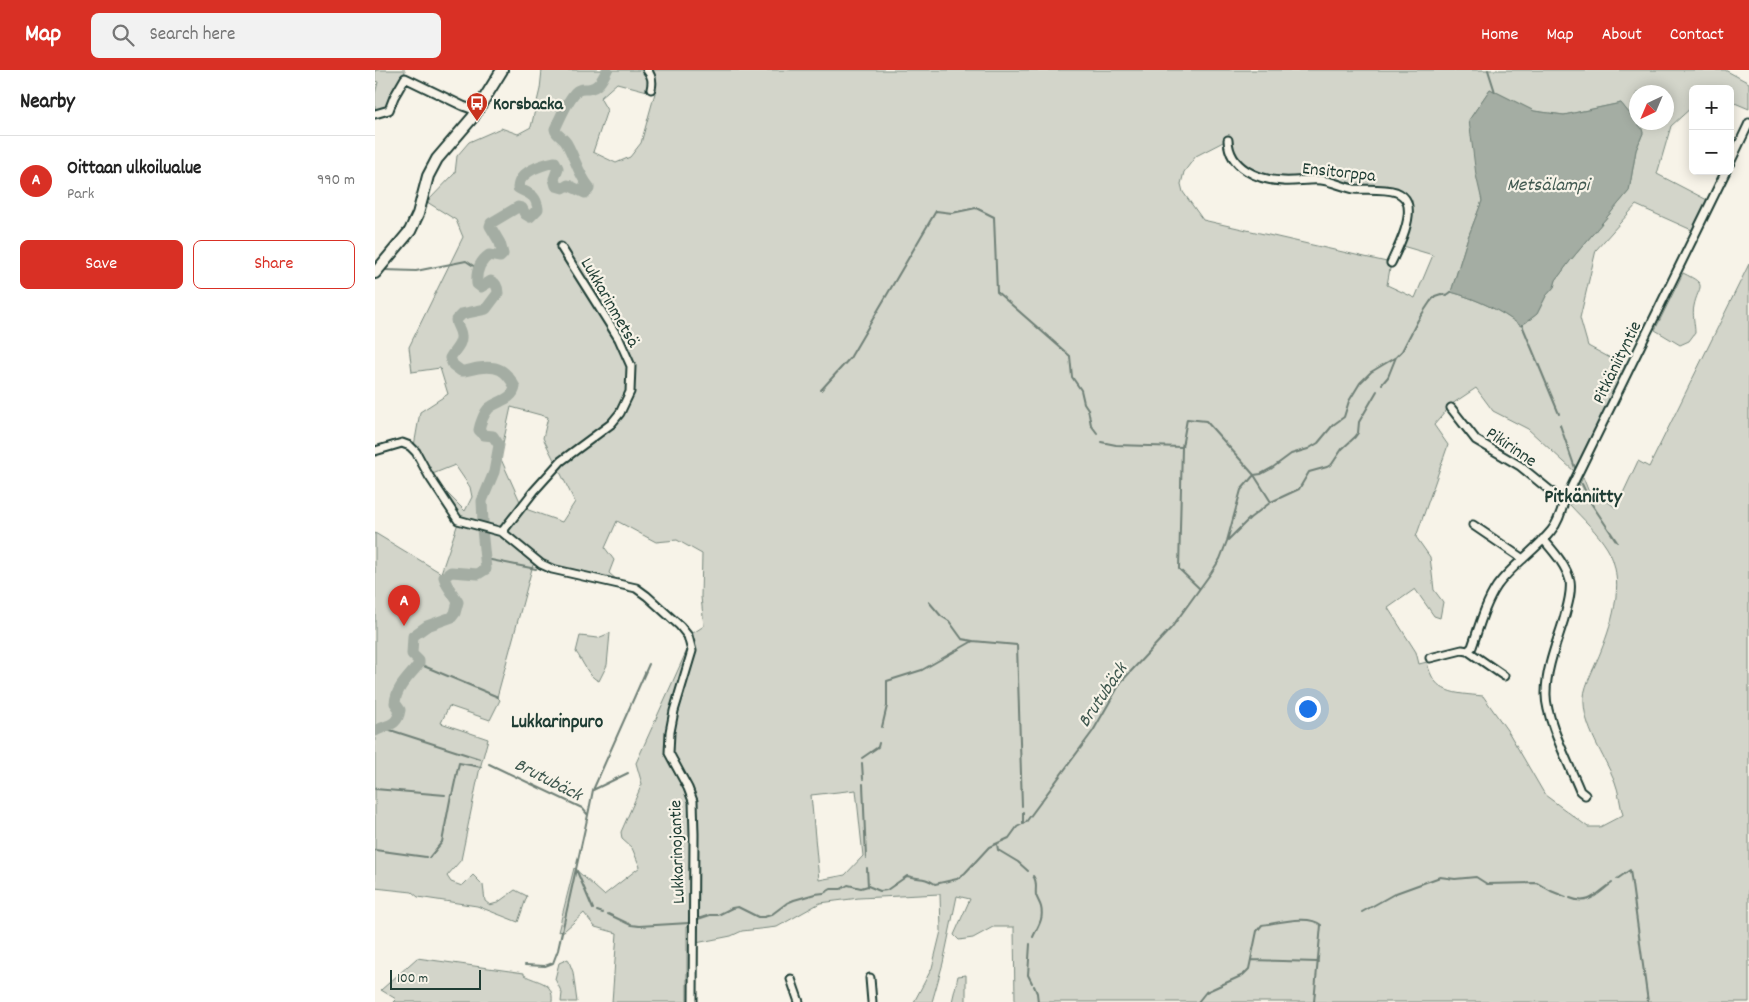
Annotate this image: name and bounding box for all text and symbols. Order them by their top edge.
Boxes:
search box [91,13,441,58]
text: Map [25,18,61,52]
icon: search [109,21,137,49]
text: Search here [149,22,235,49]
text: Home [1481,23,1518,48]
text: Map [1546,23,1574,48]
text: About [1602,23,1642,48]
text: Contact [1670,23,1724,48]
north arrow [1629,85,1674,130]
map controls [1689,85,1734,175]
button: + [1689,85,1734,130]
text: Nearby [20,88,75,118]
bus stop icon: Korsbacka [465,91,489,122]
place label: Korsbacka [493,93,563,118]
button: − [1689,130,1734,175]
text: Oittaan ulkoilualue [67,156,201,183]
street label: Ensitorppa [1301,157,1377,190]
text: A [32,169,40,192]
text: 990 m [317,169,355,192]
water label: Metsälampi [1507,173,1593,200]
text: Park [67,183,94,206]
button: Save [20,240,183,289]
button: Share [193,240,355,289]
street label: Lukkarinmetsä [573,254,645,353]
street label: Pitkäniityntie [1587,317,1649,409]
street label: Pikirinne [1480,422,1541,474]
district label: Pitkäniitty [1544,484,1623,512]
pin: A [388,585,420,626]
water label: Brutubäck [1072,656,1137,734]
your location [1295,696,1321,722]
district label: Lukkarinpuro [511,710,604,737]
water label: Brutubäck [509,753,588,811]
street label: Lukkarinojantie [664,799,693,904]
scale bar [390,967,481,990]
text: 100 m [397,969,428,989]

